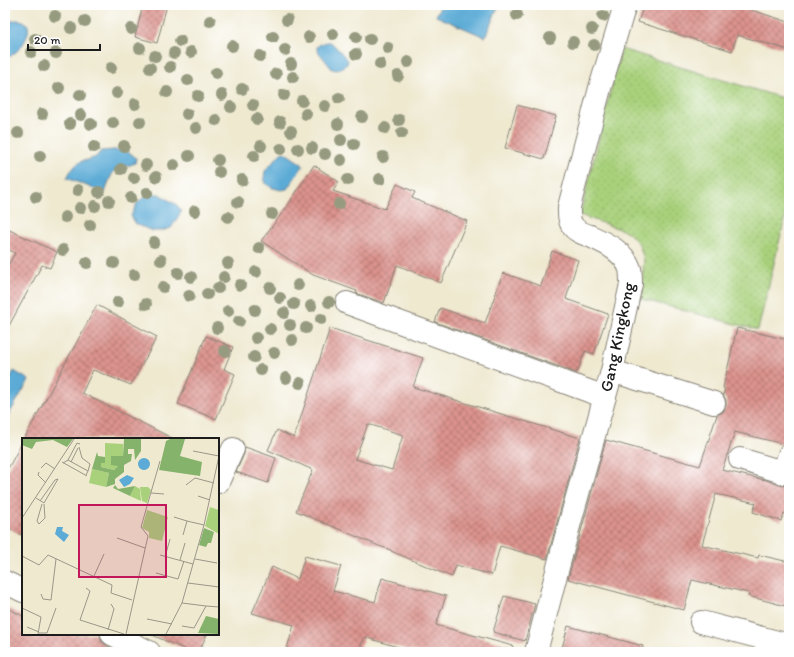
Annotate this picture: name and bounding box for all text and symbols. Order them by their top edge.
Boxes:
scale bar [28,26,100,52]
text: 20 m [34,33,61,47]
street label: Gang Kingkong [596,280,638,394]
inset map [22,438,219,635]

